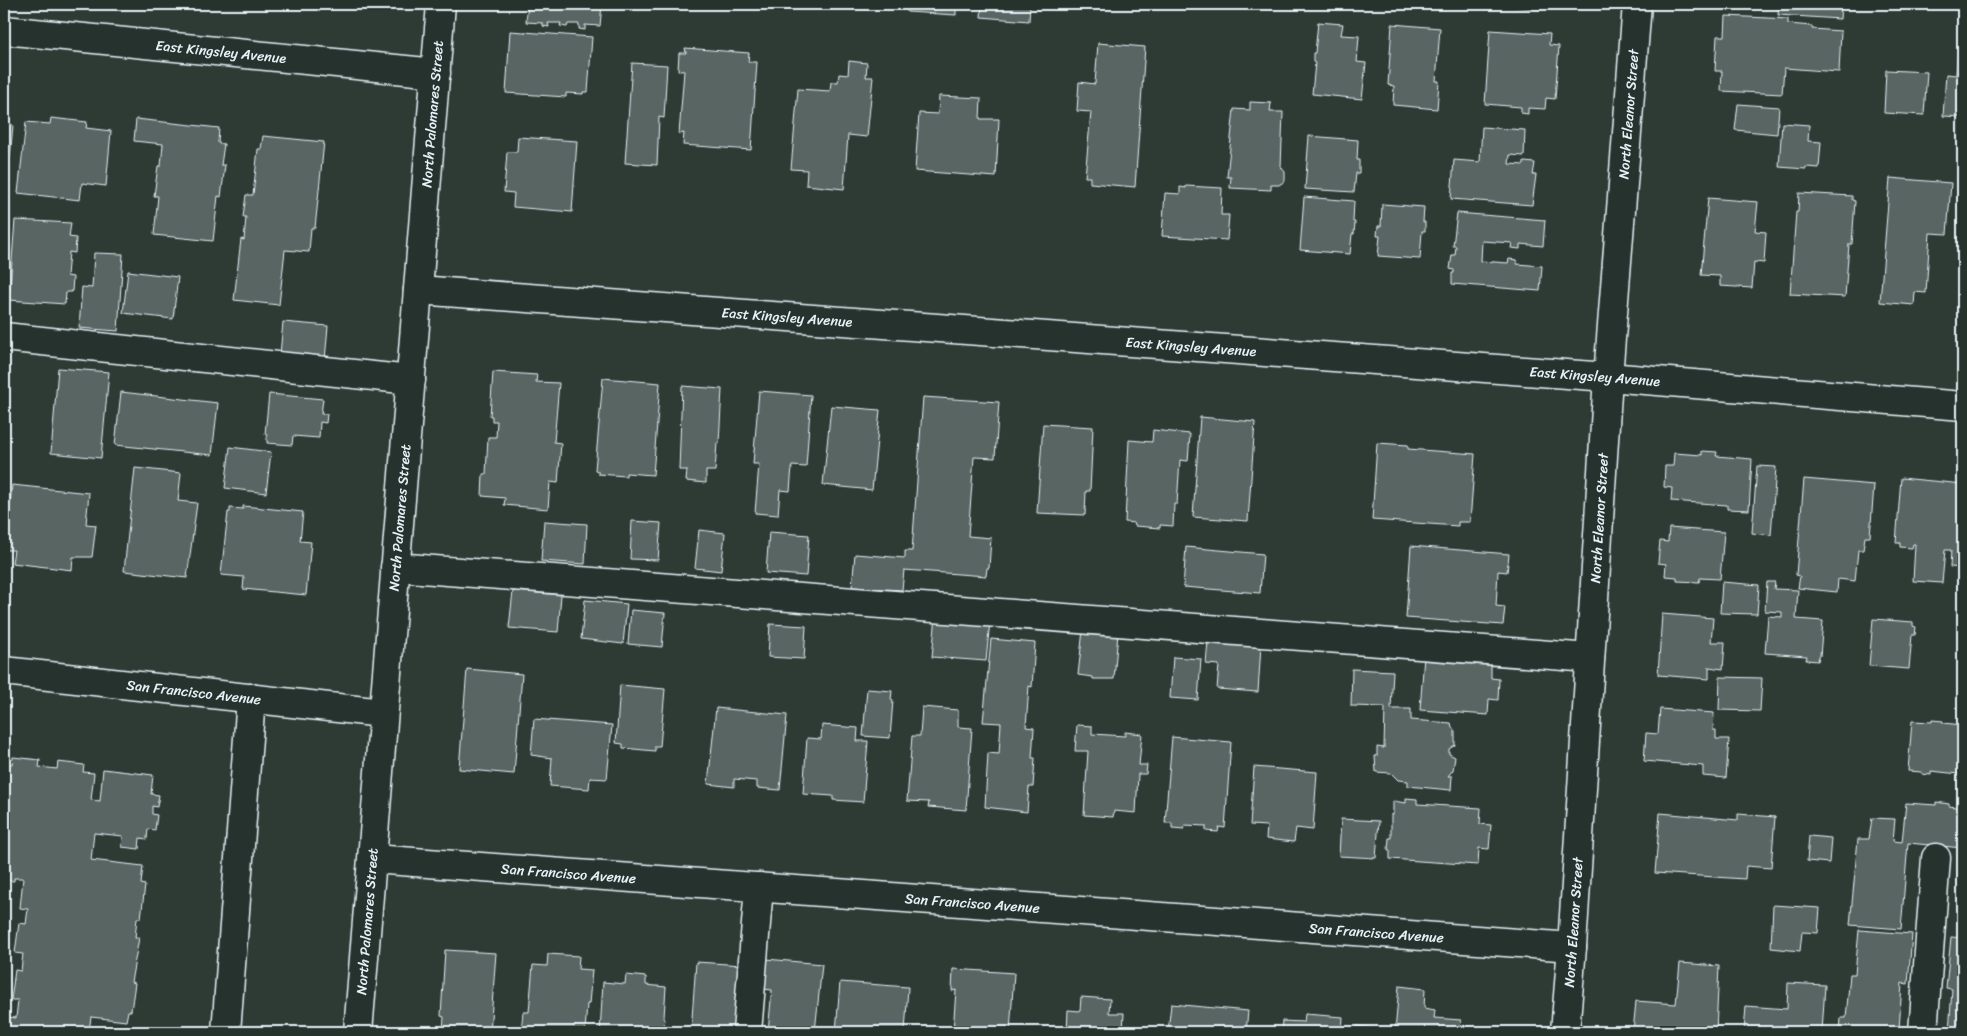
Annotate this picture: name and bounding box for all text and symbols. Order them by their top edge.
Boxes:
street label: East Kingsley Avenue [154,33,288,71]
street label: North Palomares Street [414,40,451,189]
street label: North Eleanor Street [1611,47,1647,180]
street label: East Kingsley Avenue [721,300,853,335]
street label: East Kingsley Avenue [1125,330,1257,364]
street label: East Kingsley Avenue [1529,359,1661,394]
street label: North Palomares Street [382,443,418,592]
street label: North Eleanor Street [1583,451,1616,584]
street label: San Francisco Avenue [125,673,262,712]
street label: North Palomares Street [349,847,386,996]
street label: North Eleanor Street [1557,855,1591,988]
street label: San Francisco Avenue [500,856,637,891]
street label: San Francisco Avenue [904,886,1041,921]
street label: San Francisco Avenue [1308,916,1445,951]

